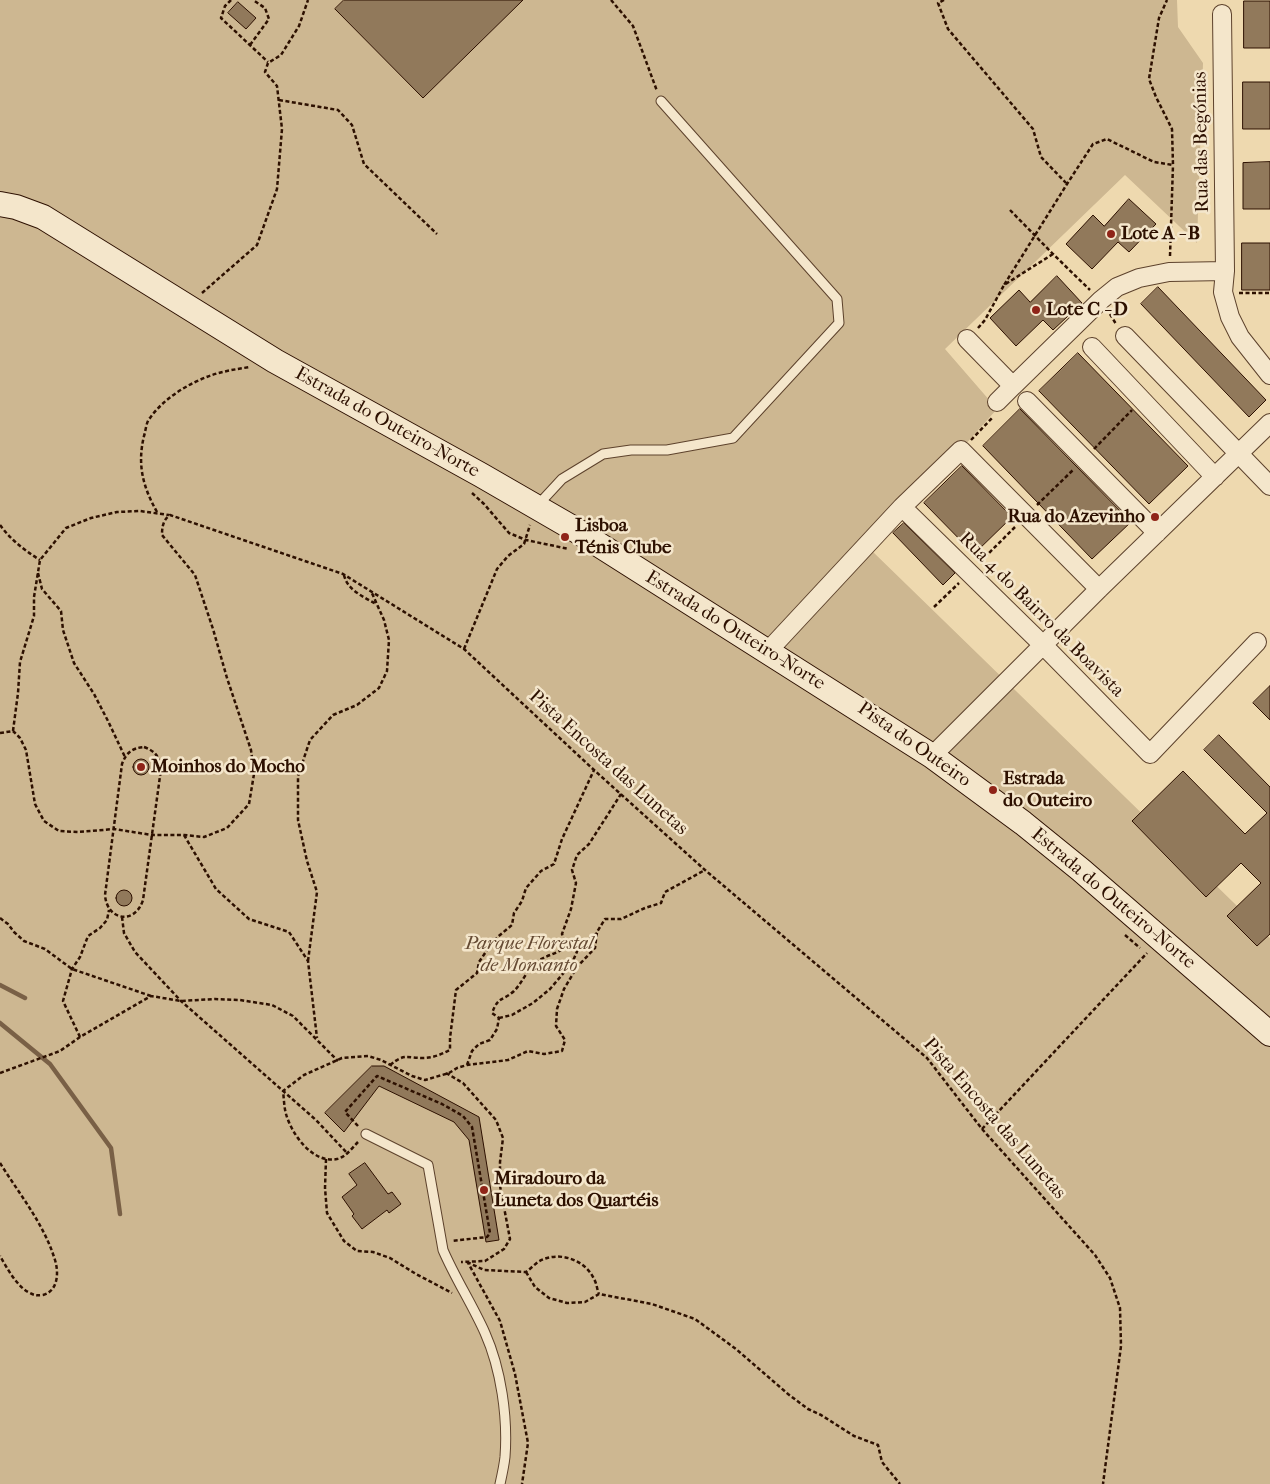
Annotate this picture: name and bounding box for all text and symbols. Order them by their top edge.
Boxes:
street label: Rua das Begónias [1189,71,1215,213]
place label: Lote A - B [1121,223,1200,245]
marker: Lote A - B [1105,228,1117,240]
place label: Lote C - D [1046,299,1128,321]
marker: Lote C - D [1030,304,1042,316]
street label: Estrada do Outeiro-Norte [291,363,483,483]
place label: Rua do Azevinho [1008,506,1145,528]
marker: Rua do Azevinho [1149,511,1161,523]
place label: Lisboa Ténis Clube [575,515,671,559]
street label: Rua 4 do Bairro da Boavista [954,528,1128,702]
marker: Lisboa Ténis Clube [559,531,571,543]
street label: Estrada do Outeiro-Norte [641,566,829,696]
street label: Pista Encosta das Lunetas [524,686,692,840]
street label: Pista do Outeiro [853,698,975,792]
place label: Moinhos do Mocho [151,756,305,778]
marker: Moinhos do Mocho [135,761,147,773]
place label: Estrada do Outeiro [1003,768,1092,812]
marker: Estrada do Outeiro [987,784,999,796]
street label: Estrada do Outeiro-Norte [1026,824,1200,974]
park label: Parque Florestal de Monsanto [465,933,593,977]
street label: Pista Encosta das Lunetas [918,1034,1070,1204]
place label: Miradouro da Luneta dos Quartéis [494,1168,658,1212]
marker: Miradouro da Luneta dos Quartéis [478,1184,490,1196]

